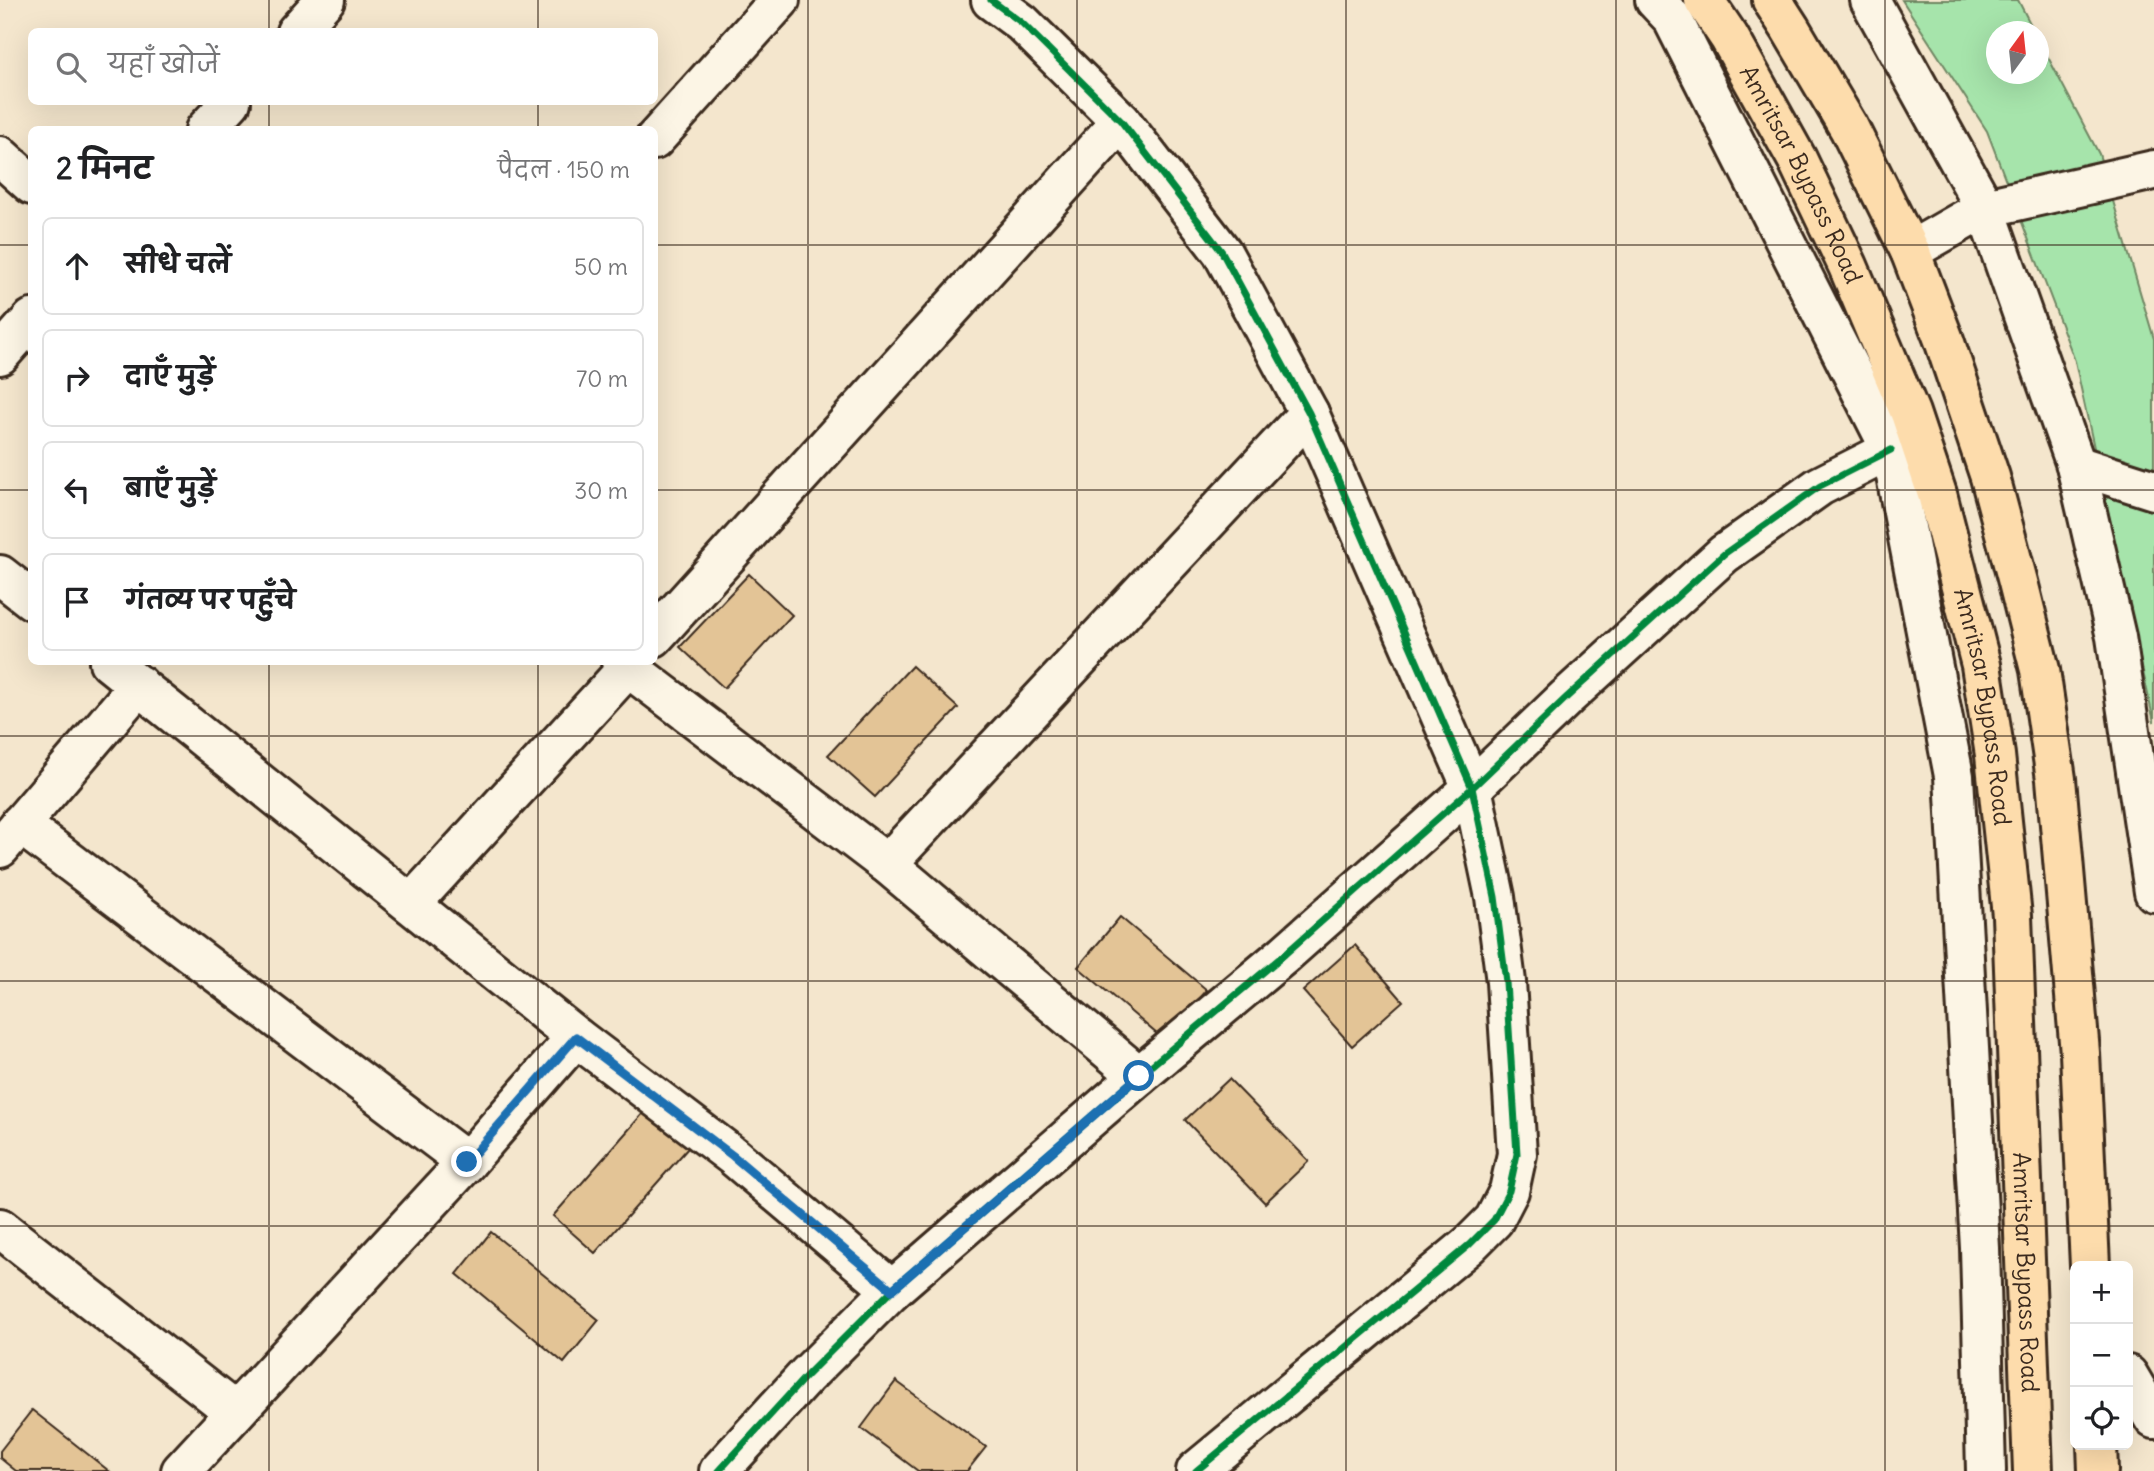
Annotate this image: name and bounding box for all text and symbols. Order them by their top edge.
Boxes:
north arrow [1986,21,2049,84]
search box [28,28,658,105]
text: यहाँ खोजें [108,47,219,80]
icon: search [52,48,90,86]
street label: Amritsar Bypass Road [1734,60,1870,288]
text: 2 मिनट [56,149,152,187]
text: पैदल · 150 m [498,155,630,184]
icon: ahead [58,247,96,285]
text: सीधे चलें [125,247,231,280]
text: 50 m [574,252,628,281]
icon: right [58,359,96,397]
text: दाएँ मुड़ें [125,359,215,392]
text: 70 m [576,364,628,393]
icon: left [58,471,96,509]
text: बाएँ मुड़ें [125,471,216,504]
text: 30 m [574,476,628,505]
icon: arrive [58,583,96,621]
text: गंतव्य पर पहुँचे [125,583,295,616]
street label: Amritsar Bypass Road [1948,585,2018,827]
route start [1123,1060,1154,1091]
route end [451,1146,482,1177]
street label: Amritsar Bypass Road [2007,1152,2046,1393]
map controls [2070,1261,2133,1450]
button: + [2070,1261,2133,1324]
button: − [2070,1324,2133,1387]
button: locate [2070,1387,2133,1450]

